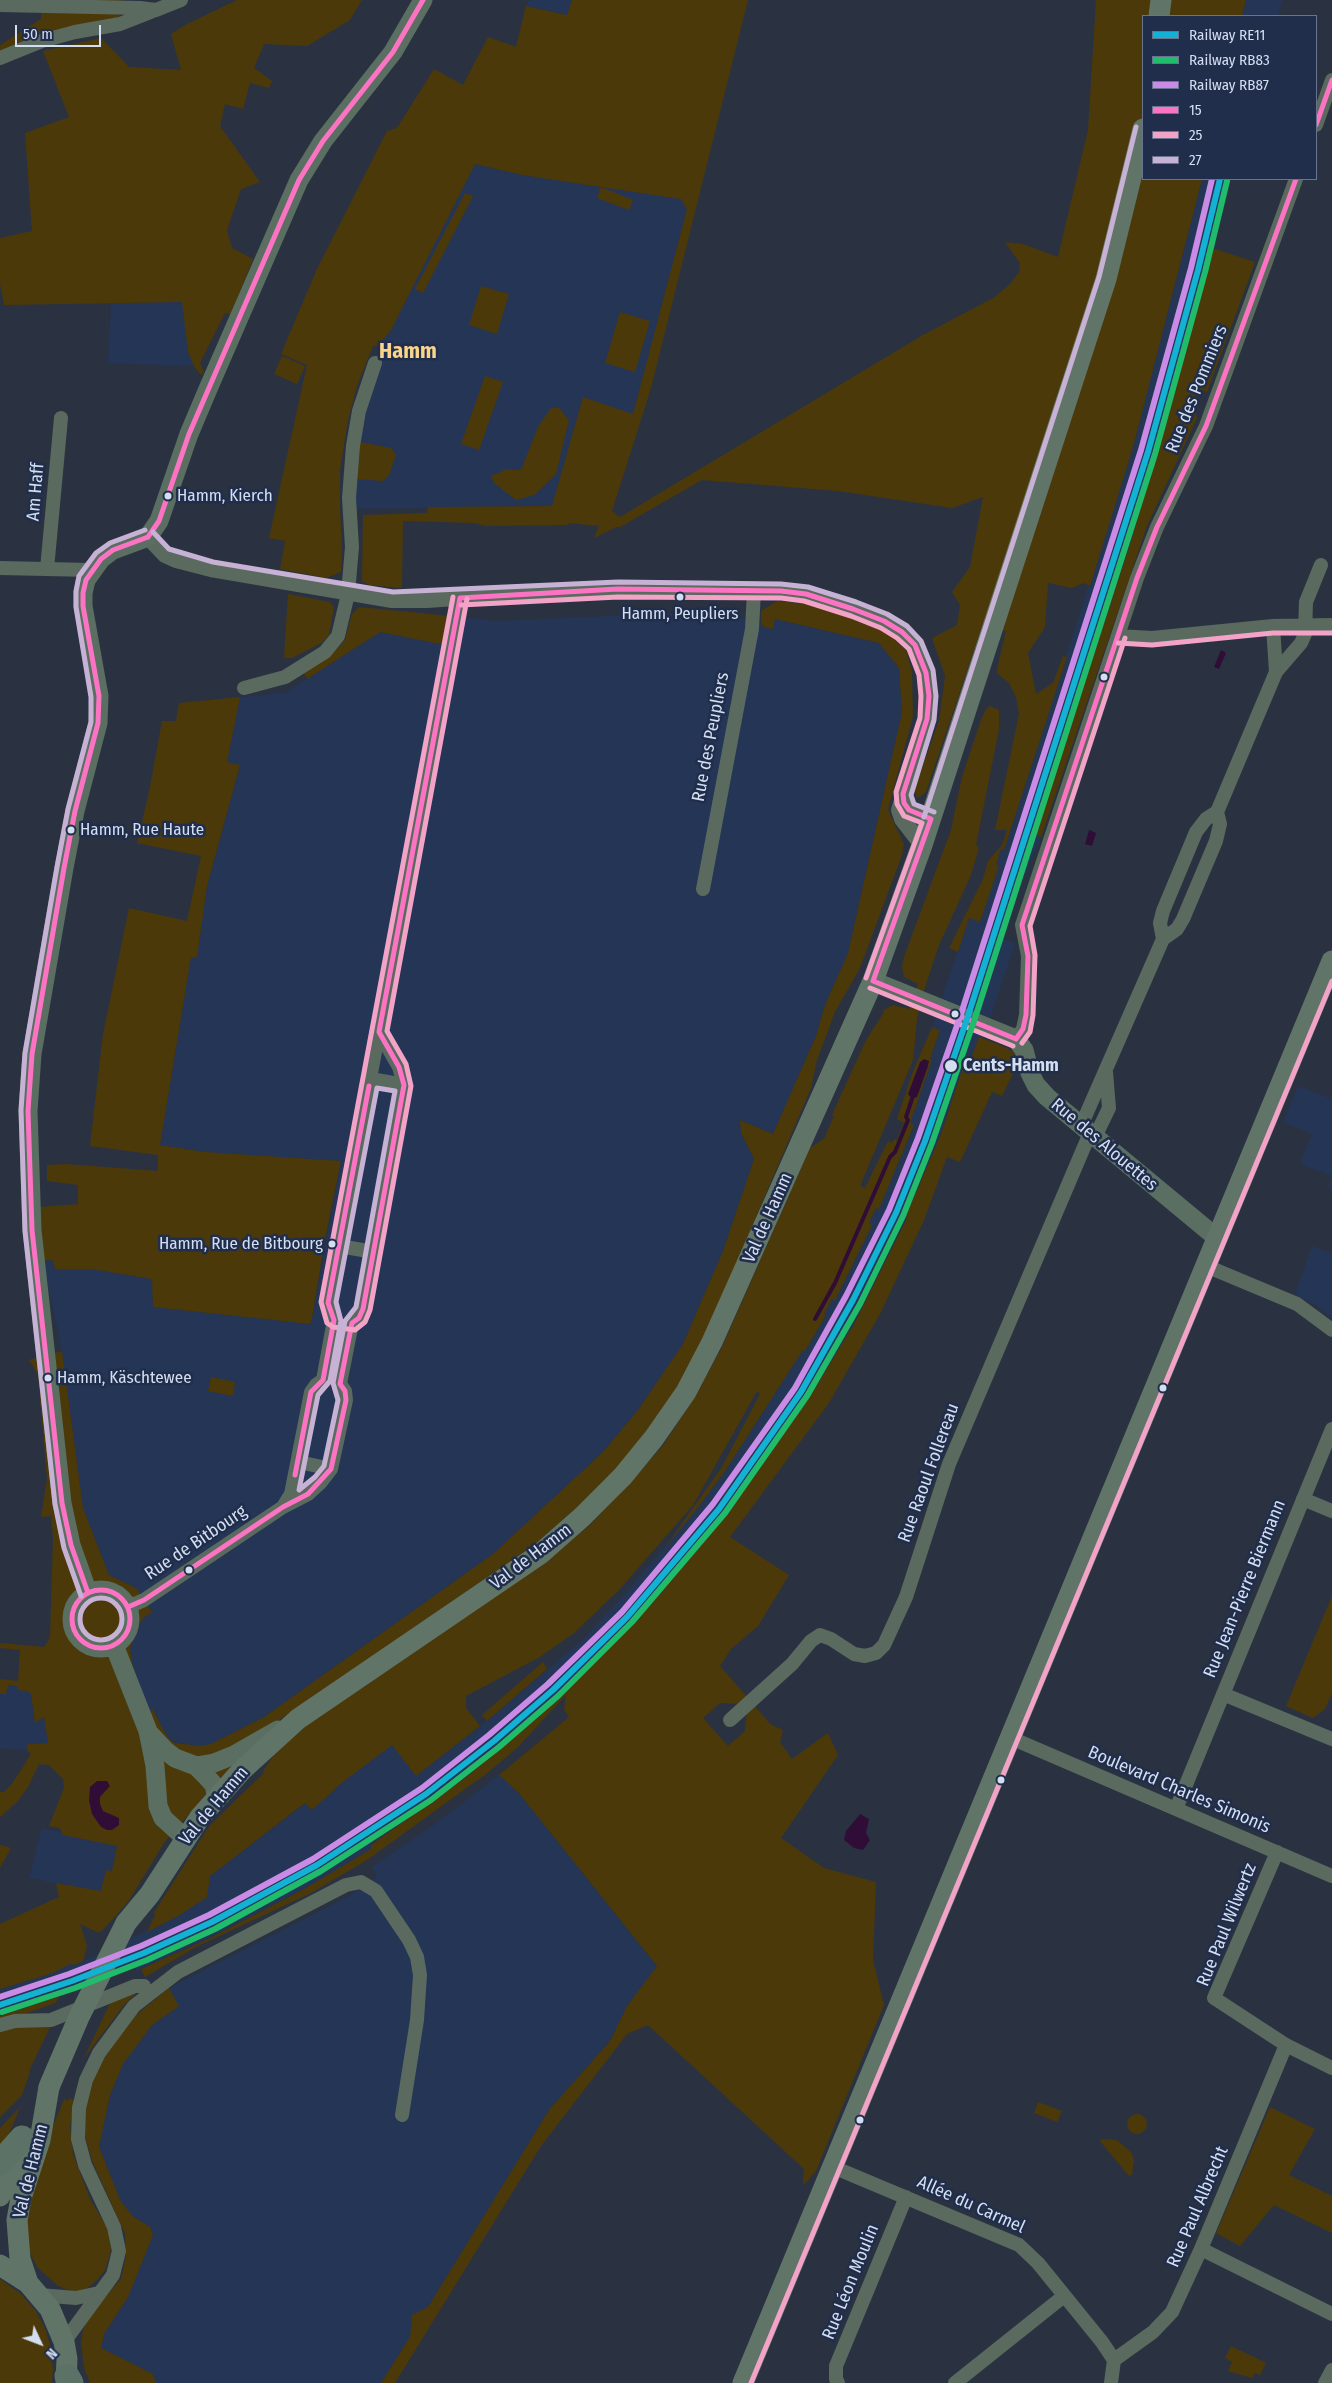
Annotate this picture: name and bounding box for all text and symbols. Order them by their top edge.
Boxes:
scale bar [18,15,104,47]
legend [1142,15,1317,180]
text: 50 m [23,25,53,43]
text: Railway RE11 [1189,26,1265,44]
text: Railway RB83 [1189,51,1270,69]
text: Railway RB87 [1189,76,1269,94]
text: 15 [1189,101,1202,119]
text: 25 [1189,126,1203,144]
text: 27 [1189,151,1202,169]
street label: Rue des Pommiers [1162,322,1232,456]
district label: Hamm [379,339,437,365]
street label: Am Haff [23,462,49,522]
place label: Hamm, Kierch [177,486,273,506]
marker: Hamm, Kierch [163,491,173,501]
marker: Hamm, Peupliers [675,592,685,602]
place label: Hamm, Peupliers [621,604,739,624]
street label: Rue des Peupliers [688,670,734,804]
unlabelled marker [1099,672,1109,682]
place label: Hamm, Rue Haute [80,820,204,840]
marker: Hamm, Rue Haute [66,825,76,835]
unlabelled marker [950,1009,960,1019]
place label: Cents-Hamm [963,1055,1059,1077]
marker: Cents-Hamm [943,1058,959,1074]
street label: Rue des Alouettes [1046,1094,1162,1196]
street label: Val de Hamm [739,1170,797,1266]
place label: Hamm, Rue de Bitbourg [159,1234,323,1254]
marker: Hamm, Rue de Bitbourg [327,1239,337,1249]
place label: Hamm, Käschtewee [57,1368,192,1388]
marker: Hamm, Käschtewee [43,1373,53,1383]
unlabelled marker [1158,1383,1168,1393]
street label: Rue Raoul Follereau [894,1401,964,1545]
street label: Rue Jean-Pierre Biermann [1199,1497,1291,1681]
street label: Rue de Bitbourg [141,1501,251,1585]
street label: Val de Hamm [486,1519,576,1595]
unlabelled marker [184,1565,194,1575]
street label: Boulevard Charles Simonis [1085,1742,1273,1838]
street label: Val de Hamm [175,1762,253,1850]
unlabelled marker [996,1775,1006,1785]
street label: Rue Paul Wilwertz [1192,1860,1262,1990]
unlabelled marker [855,2115,865,2125]
street label: Val de Hamm [9,2122,53,2220]
street label: Rue Paul Albrecht [1163,2143,1233,2271]
street label: Allée du Carmel [914,2172,1028,2238]
street label: Rue Léon Moulin [818,2221,884,2343]
north arrow [15,2318,65,2368]
text: N [42,2345,60,2362]

